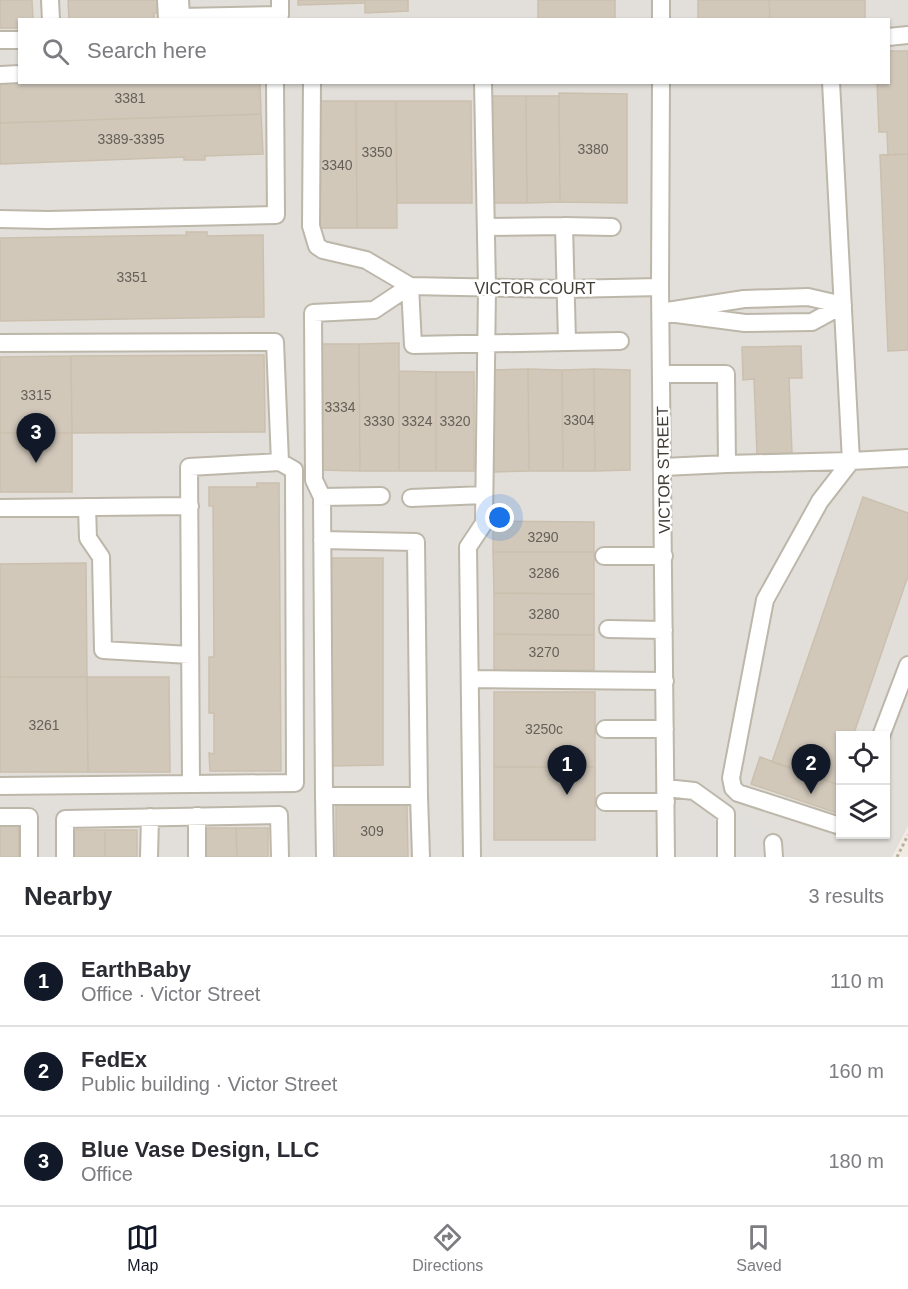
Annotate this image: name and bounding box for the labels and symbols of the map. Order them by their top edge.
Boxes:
house number: 3381 [114,90,146,106]
house number: 3389-3395 [98,131,165,147]
house number: 3380 [577,141,609,157]
house number: 3350 [361,144,393,160]
house number: 3340 [321,157,353,173]
house number: 3351 [116,269,148,285]
street label: VICTOR COURT [474,280,596,297]
house number: 3315 [20,387,52,403]
house number: 3334 [324,399,356,415]
street label: VICTOR STREET [654,406,673,534]
house number: 3304 [563,412,595,428]
house number: 3330 [363,413,395,429]
house number: 3324 [401,413,433,429]
house number: 3320 [439,413,471,429]
pin: 3 [16,414,56,463]
your location [485,503,514,532]
house number: 3290 [527,529,559,545]
house number: 3286 [528,565,560,581]
house number: 3280 [528,606,560,622]
house number: 3270 [528,644,560,660]
house number: 3261 [28,717,60,733]
house number: 3250c [525,721,563,737]
pin: 2 [792,744,830,794]
pin: 1 [548,746,586,795]
house number: 309 [360,823,384,839]

